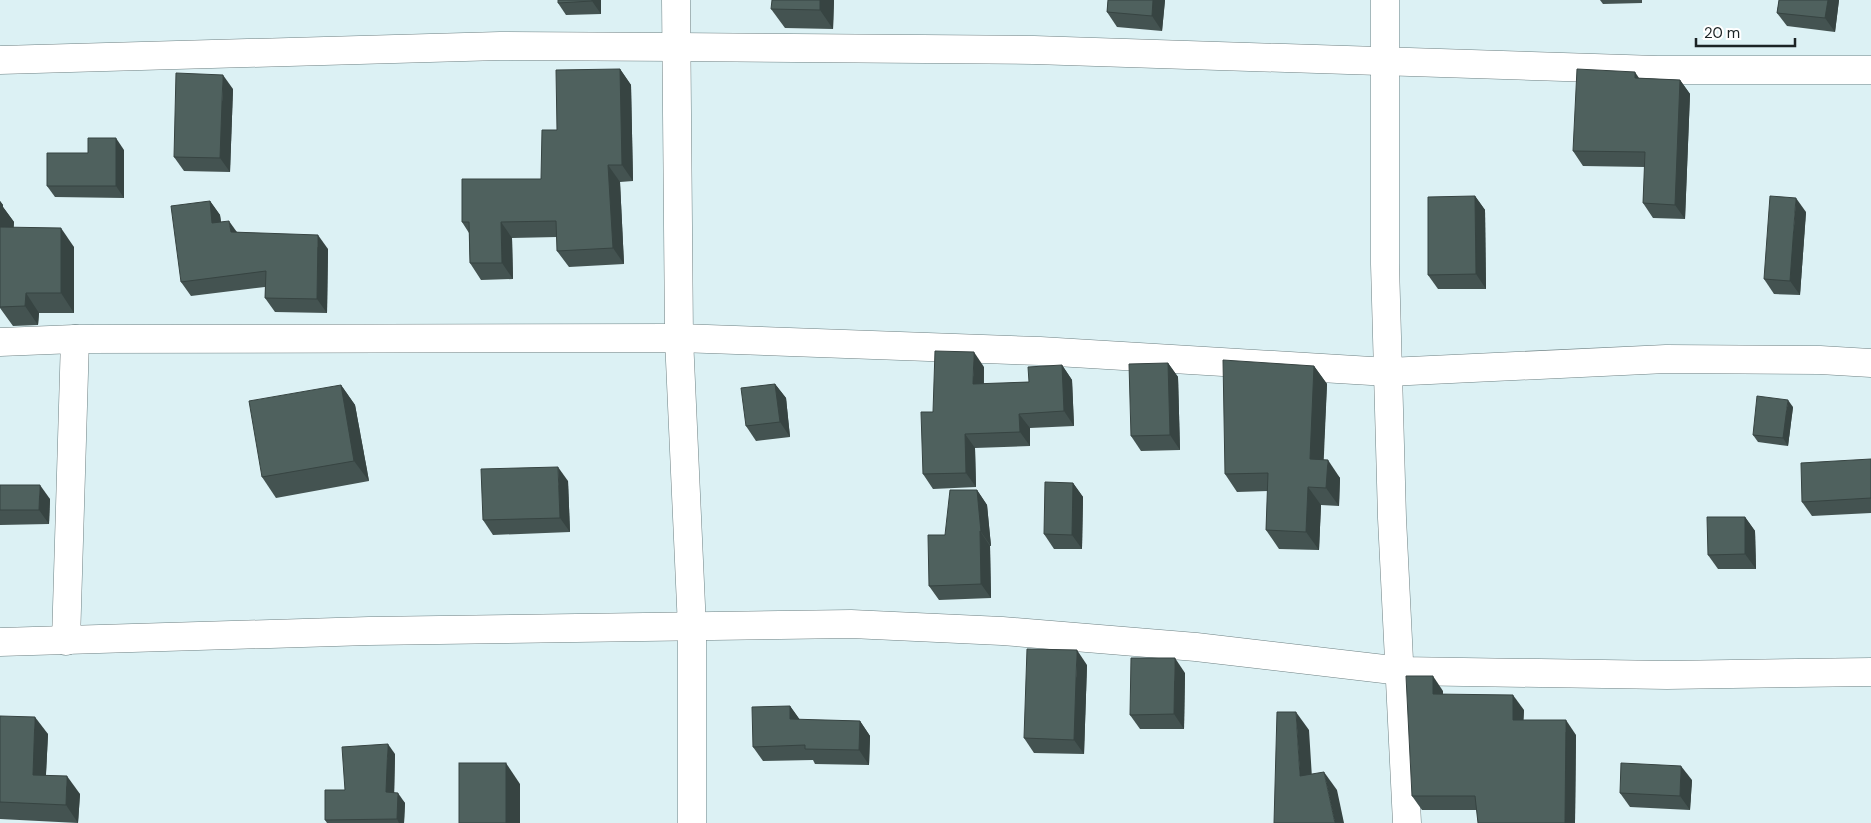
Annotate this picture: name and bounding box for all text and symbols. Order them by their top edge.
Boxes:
scale bar [1696,15,1795,47]
text: 20 m [1704,23,1740,43]

